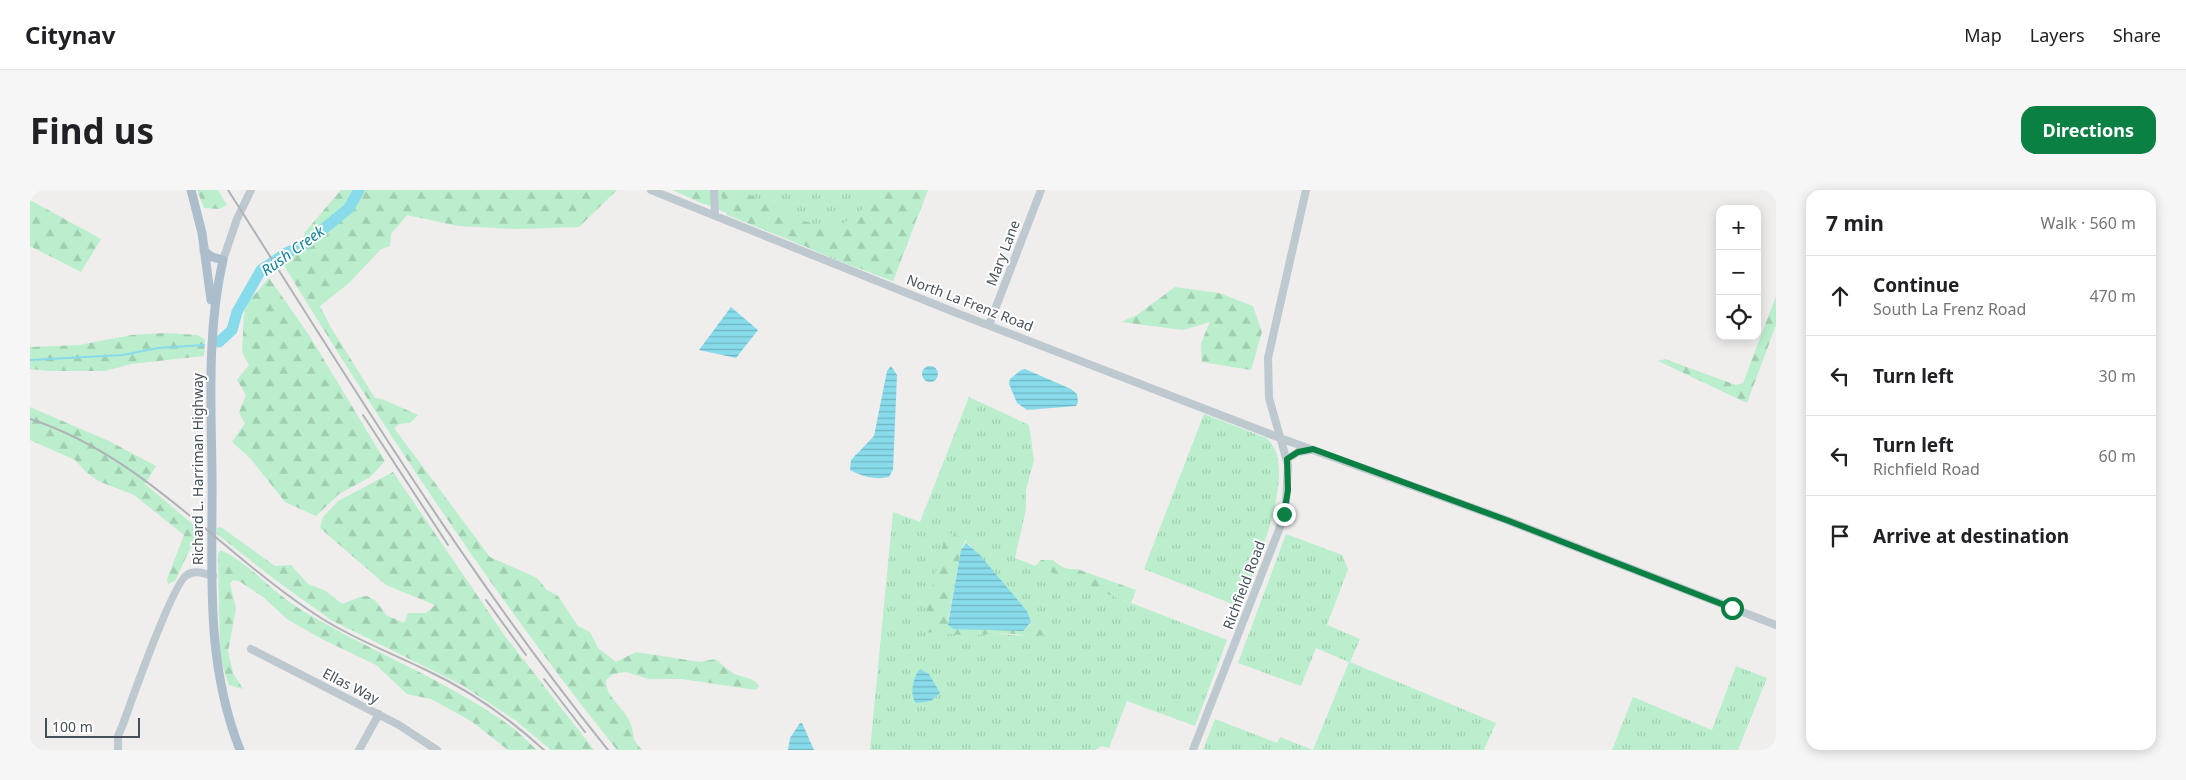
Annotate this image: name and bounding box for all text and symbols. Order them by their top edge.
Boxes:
text: Citynav [25,18,115,51]
text: Map [1964,23,2002,47]
text: Layers [2030,23,2085,47]
text: Share [2113,23,2161,47]
button: Directions [2021,106,2156,154]
text: Find us [30,107,154,154]
map controls [1716,205,1761,340]
button: + [1716,205,1761,250]
text: 7 min [1826,209,1884,237]
text: Walk · 560 m [2041,212,2136,234]
street label: Mary Lane [981,217,1024,288]
water label: Rush Creek [257,220,328,280]
button: − [1716,250,1761,295]
street label: North La Frenz Road [904,270,1036,335]
text: Continue [1873,272,1959,298]
icon: ahead [1826,282,1854,310]
text: 470 m [2089,285,2136,307]
button: locate [1716,295,1761,340]
text: South La Frenz Road [1873,298,2026,320]
icon: left [1826,362,1854,390]
text: Turn left [1873,363,1954,389]
text: 30 m [2099,365,2136,387]
street label: Richard L. Harriman Highway [188,372,207,565]
text: Turn left [1873,432,1954,458]
icon: left [1826,442,1854,470]
text: 60 m [2099,445,2136,467]
text: Richfield Road [1873,458,1980,480]
route end [1273,503,1296,526]
icon: arrive [1826,522,1854,550]
text: Arrive at destination [1873,523,2069,549]
street label: Richfield Road [1218,538,1269,632]
route start [1721,597,1744,620]
street label: Ellas Way [320,663,383,708]
scale bar [45,715,140,738]
text: 100 m [52,717,93,736]

